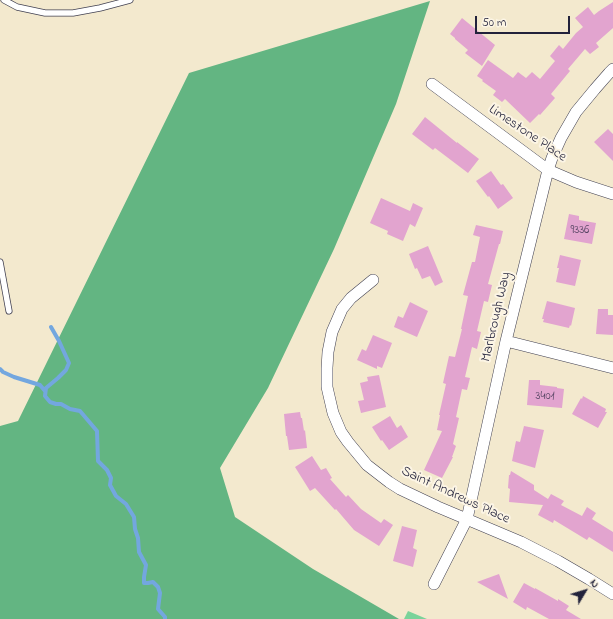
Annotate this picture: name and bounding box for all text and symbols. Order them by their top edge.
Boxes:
scale bar [477,8,572,34]
text: 50 m [482,14,506,32]
street label: Limestone Place [485,102,569,166]
house number: 9336 [571,224,589,238]
street label: Marlbrough Way [478,270,516,364]
house number: 3401 [536,390,554,404]
street label: Saint Andrews Place [398,464,512,528]
north arrow [565,571,605,611]
text: N [586,576,603,591]

